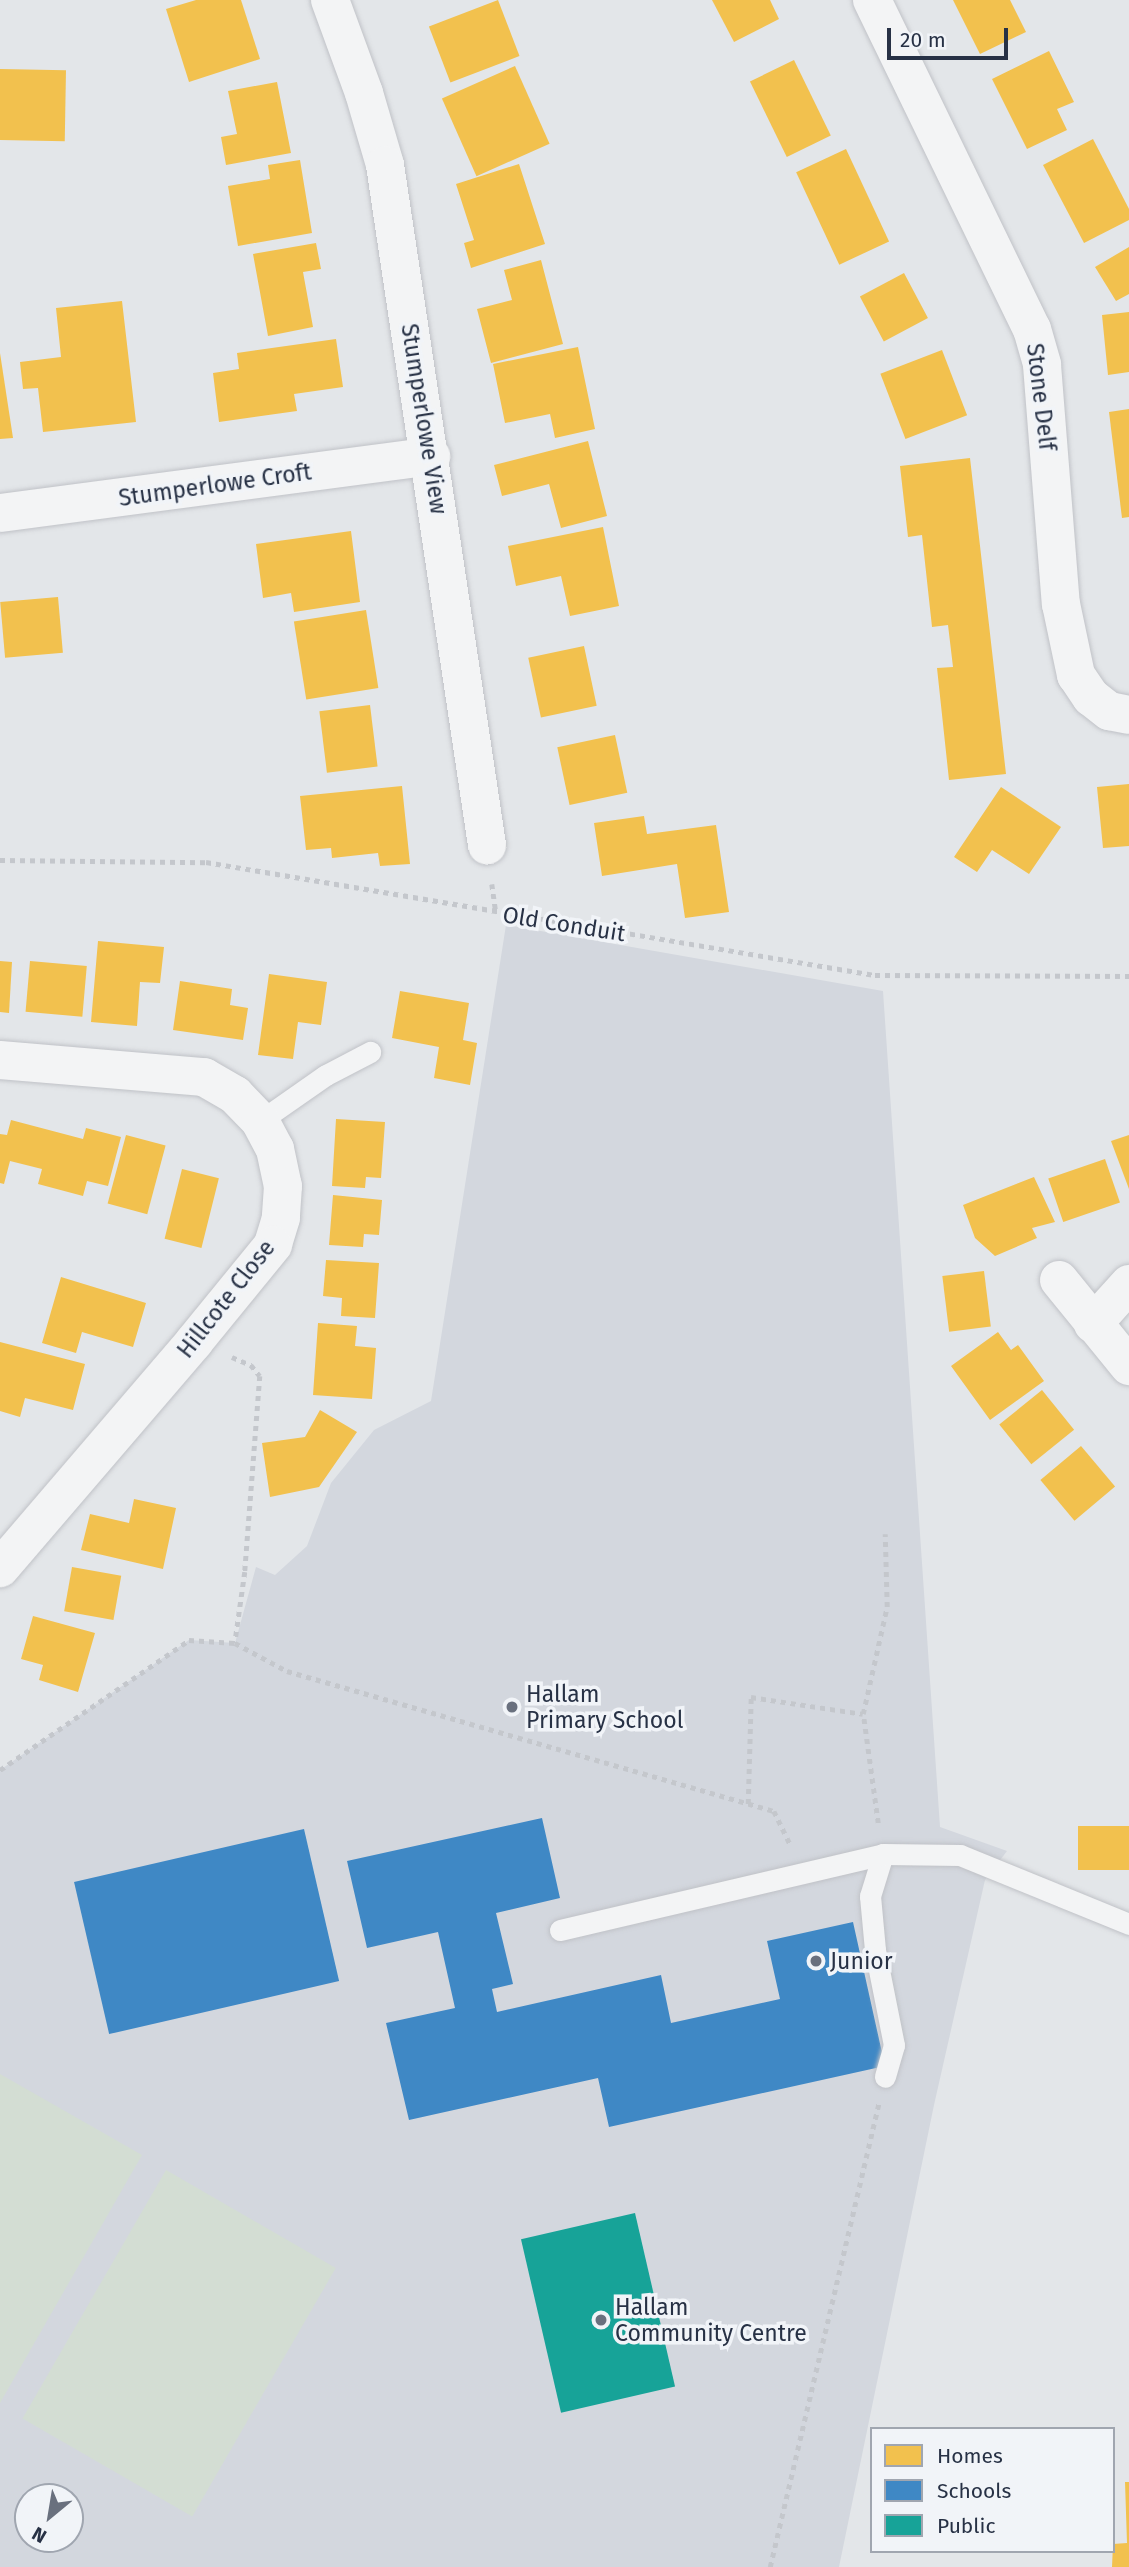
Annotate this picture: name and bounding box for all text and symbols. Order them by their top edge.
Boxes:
scale bar [891,14,1012,58]
text: 20 m [900,27,946,53]
street label: Stumperlowe View [395,322,453,516]
street label: Stone Delf [1021,342,1061,452]
street label: Stumperlowe Croft [117,458,313,512]
street label: Old Conduit [501,901,627,947]
street label: Hillcote Close [171,1235,281,1363]
place label: Hallam Primary School [526,1680,683,1734]
marker: Hallam Primary School [504,1699,520,1715]
place label: Junior [830,1947,893,1975]
marker: Junior [808,1953,824,1969]
place label: Hallam Community Centre [615,2293,807,2347]
marker: Hallam Community Centre [593,2312,609,2328]
legend [870,2427,1115,2553]
text: Homes [937,2443,1003,2469]
text: Schools [937,2478,1011,2504]
north arrow [14,2483,84,2553]
text: Public [937,2513,995,2539]
text: N [28,2522,50,2548]

